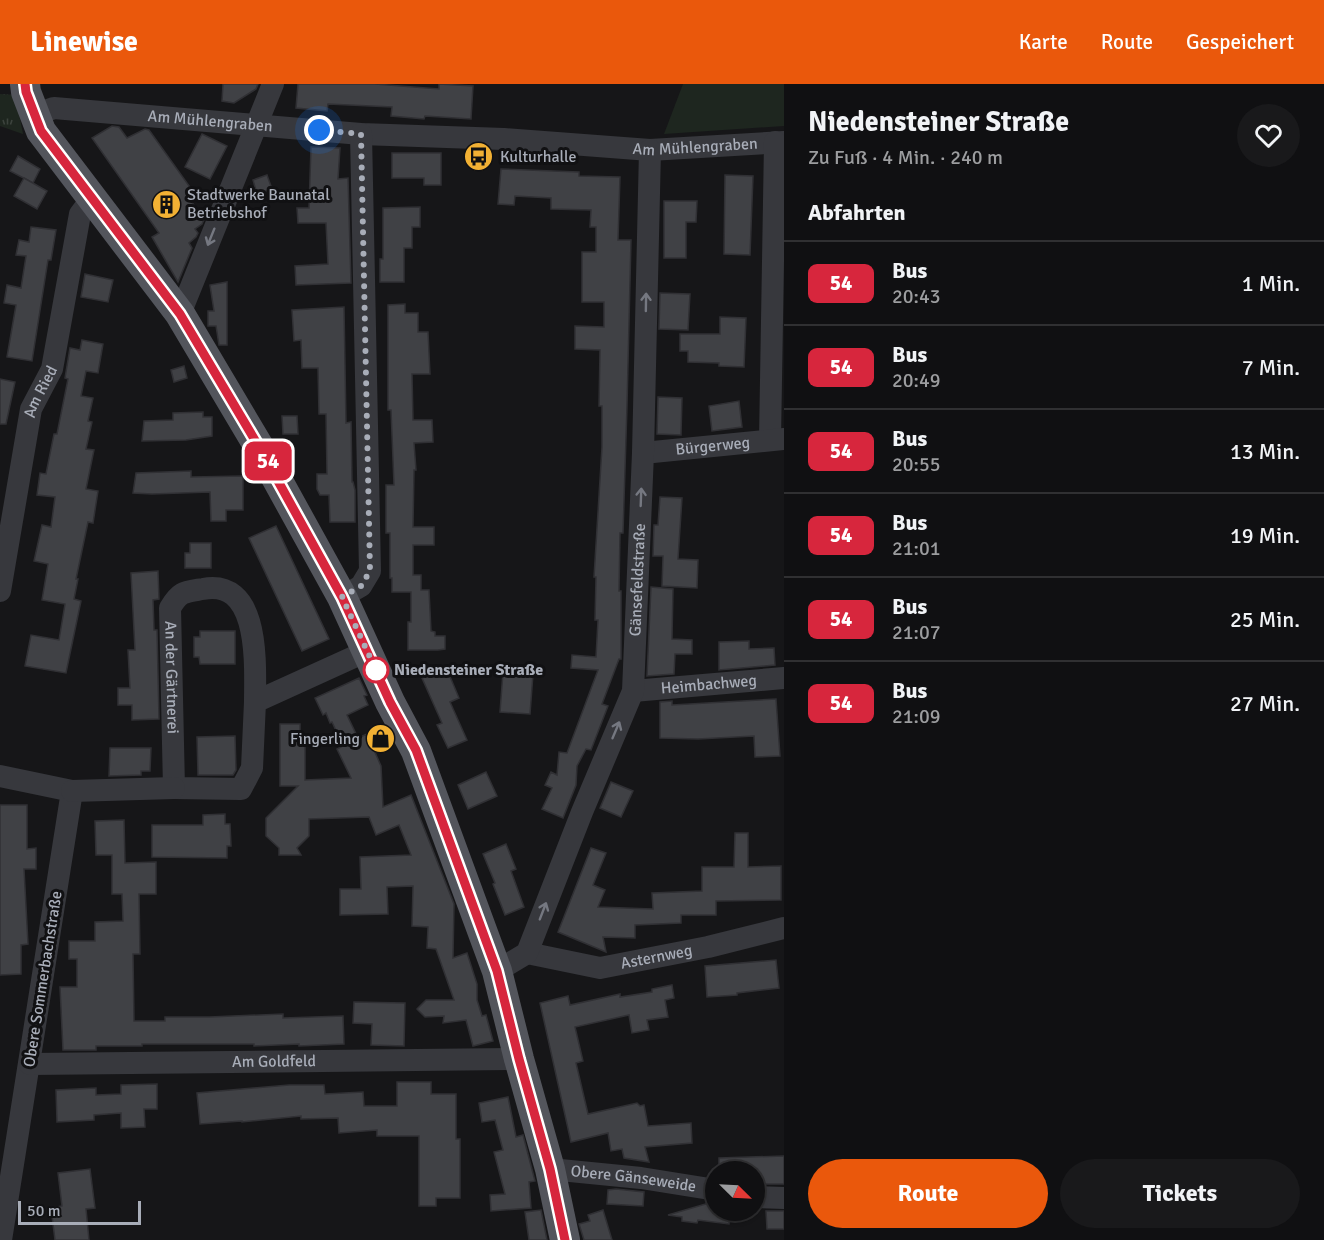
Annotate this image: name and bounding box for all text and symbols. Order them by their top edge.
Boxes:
text: Linewise [30,25,138,59]
text: Karte [1019,29,1068,55]
text: Route [1101,29,1153,55]
text: Gespeichert [1186,29,1294,55]
button: heart [1237,104,1300,167]
text: Niedensteiner Straße [808,105,1069,139]
street label: Am Mühlengraben [147,106,274,136]
your location [304,115,334,145]
street label: Am Mühlengraben [632,134,758,160]
bus stop icon: Kulturhalle [463,141,495,173]
text: Zu Fuß · 4 Min. · 240 m [808,145,1003,170]
place label: Kulturhalle [500,147,577,167]
place label: Stadtwerke Baunatal Betriebshof [187,185,330,223]
building icon: Stadtwerke Baunatal Betriebshof [150,188,182,220]
text: Abfahrten [808,199,906,226]
one-way arrow [205,227,216,245]
text: Bus [892,257,927,284]
text: 54 [830,270,852,296]
text: 1 Min. [1242,270,1300,297]
text: 20:43 [892,284,941,309]
one-way arrow [641,293,652,313]
text: Bus [892,341,927,368]
text: 54 [830,354,852,380]
text: 7 Min. [1242,354,1300,381]
street label: Am Ried [20,362,62,419]
text: 20:49 [892,368,941,393]
text: Bus [892,425,927,452]
street label: Bürgerweg [674,432,751,460]
text: 54 [830,438,852,464]
text: 13 Min. [1230,438,1300,465]
line badge: 54 [241,442,295,481]
text: 54 [257,448,279,474]
text: 20:55 [892,452,941,477]
one-way arrow [636,488,647,507]
text: Bus [892,509,927,536]
text: 54 [830,522,852,548]
text: 19 Min. [1230,522,1300,549]
street label: Gänsefeldstraße [625,523,650,637]
text: 21:01 [892,536,941,561]
text: Bus [892,593,927,620]
text: 54 [830,606,852,632]
text: 25 Min. [1230,606,1300,633]
text: 21:07 [892,620,941,645]
street label: An der Gärtnerei [160,621,183,734]
marker: Niedensteiner Straße [363,657,389,683]
place label: Niedensteiner Straße [394,660,543,680]
street label: Heimbachweg [660,670,758,699]
text: Bus [892,677,927,704]
text: 54 [830,690,852,716]
text: 27 Min. [1230,690,1300,717]
text: 21:09 [892,704,941,729]
one-way arrow [611,722,622,740]
shop icon: Fingerling [365,723,397,755]
place label: Fingerling [290,729,360,749]
street label: Obere Sommerbachstraße [19,890,67,1068]
one-way arrow [538,902,549,921]
street label: Asternweg [619,940,694,974]
street label: Am Goldfeld [232,1051,316,1072]
button: Route [808,1159,1048,1228]
button: Tickets [1060,1159,1300,1228]
street label: Obere Gänseweide [570,1161,698,1197]
north arrow [705,1161,765,1221]
map controls [705,1161,765,1221]
scale bar [18,1198,141,1226]
text: 50 m [27,1201,61,1221]

